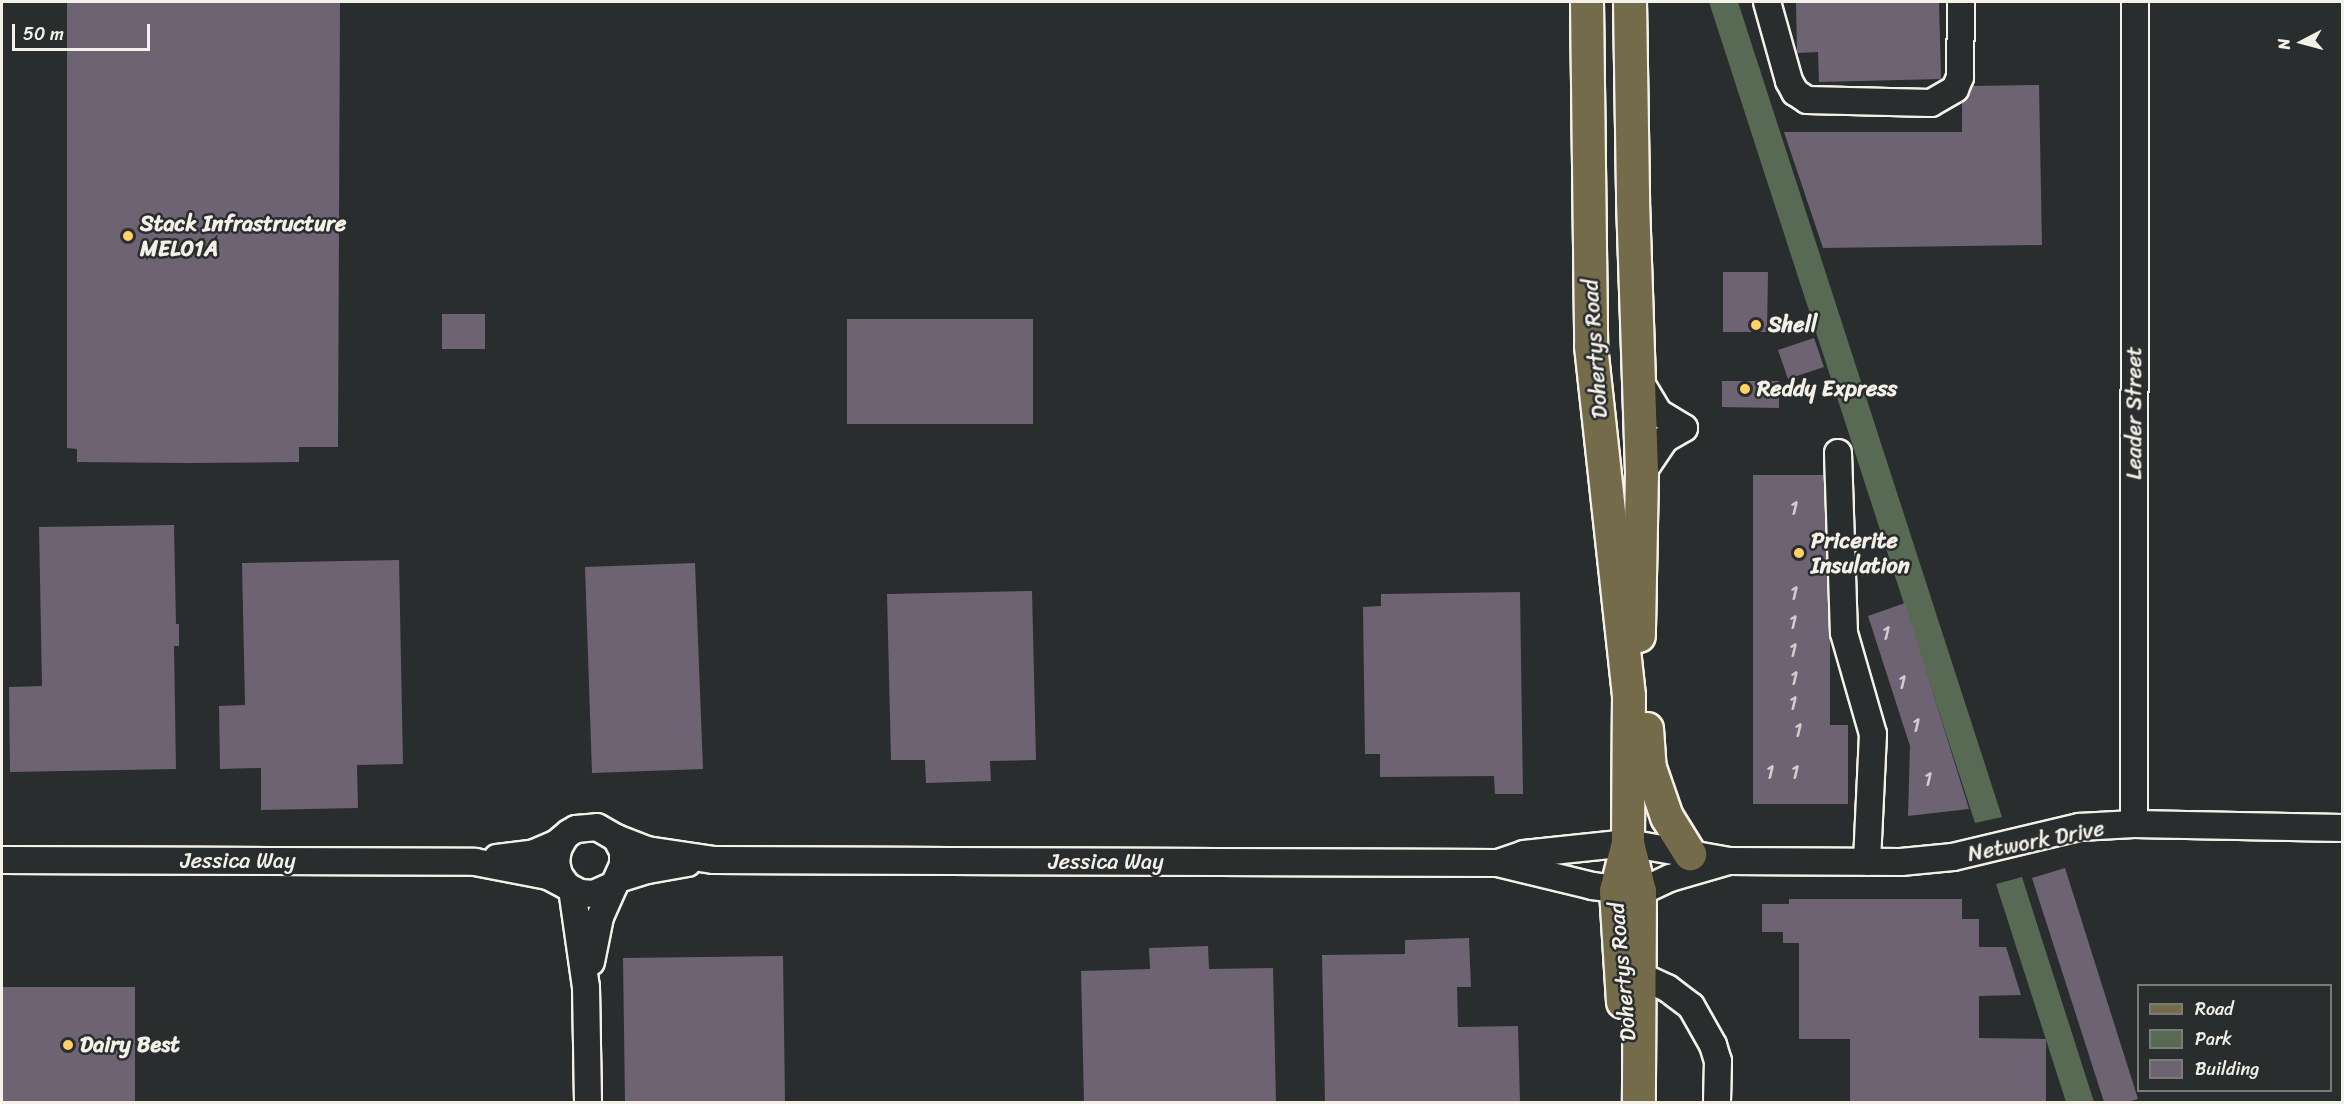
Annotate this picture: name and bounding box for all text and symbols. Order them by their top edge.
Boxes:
scale bar [15,12,153,50]
north arrow [2272,12,2332,72]
text: 50 m [23,18,64,50]
text: N [2269,37,2299,51]
place label: Stack Infrastructure MEL01A [140,210,346,262]
marker: Stack Infrastructure MEL01A [121,229,135,243]
street label: Dohertys Road [1577,279,1613,419]
place label: Shell [1768,312,1817,338]
marker: Shell [1749,318,1763,332]
street label: Leader Street [2121,346,2147,480]
place label: Reddy Express [1757,376,1897,402]
marker: Reddy Express [1738,382,1752,396]
house number: 1 [1790,496,1798,520]
place label: Pricerite Insulation [1811,527,1910,578]
marker: Pricerite Insulation [1792,546,1806,560]
house number: 1 [1790,581,1798,605]
house number: 1 [1789,610,1797,634]
house number: 1 [1882,621,1890,645]
house number: 1 [1789,638,1797,662]
house number: 1 [1790,666,1798,690]
house number: 1 [1898,670,1906,694]
house number: 1 [1789,691,1797,715]
house number: 1 [1912,713,1920,737]
house number: 1 [1794,718,1802,742]
house number: 1 [1766,760,1774,784]
house number: 1 [1791,760,1799,784]
house number: 1 [1924,767,1932,791]
street label: Network Drive [1965,815,2107,867]
street label: Jessica Way [180,848,296,874]
street label: Jessica Way [1048,849,1164,875]
street label: Dohertys Road [1603,901,1641,1043]
legend [2137,984,2332,1092]
text: Road [2195,993,2234,1025]
text: Park [2195,1023,2232,1055]
place label: Dairy Best [80,1032,181,1058]
marker: Dairy Best [61,1038,75,1052]
text: Building [2195,1053,2259,1085]

